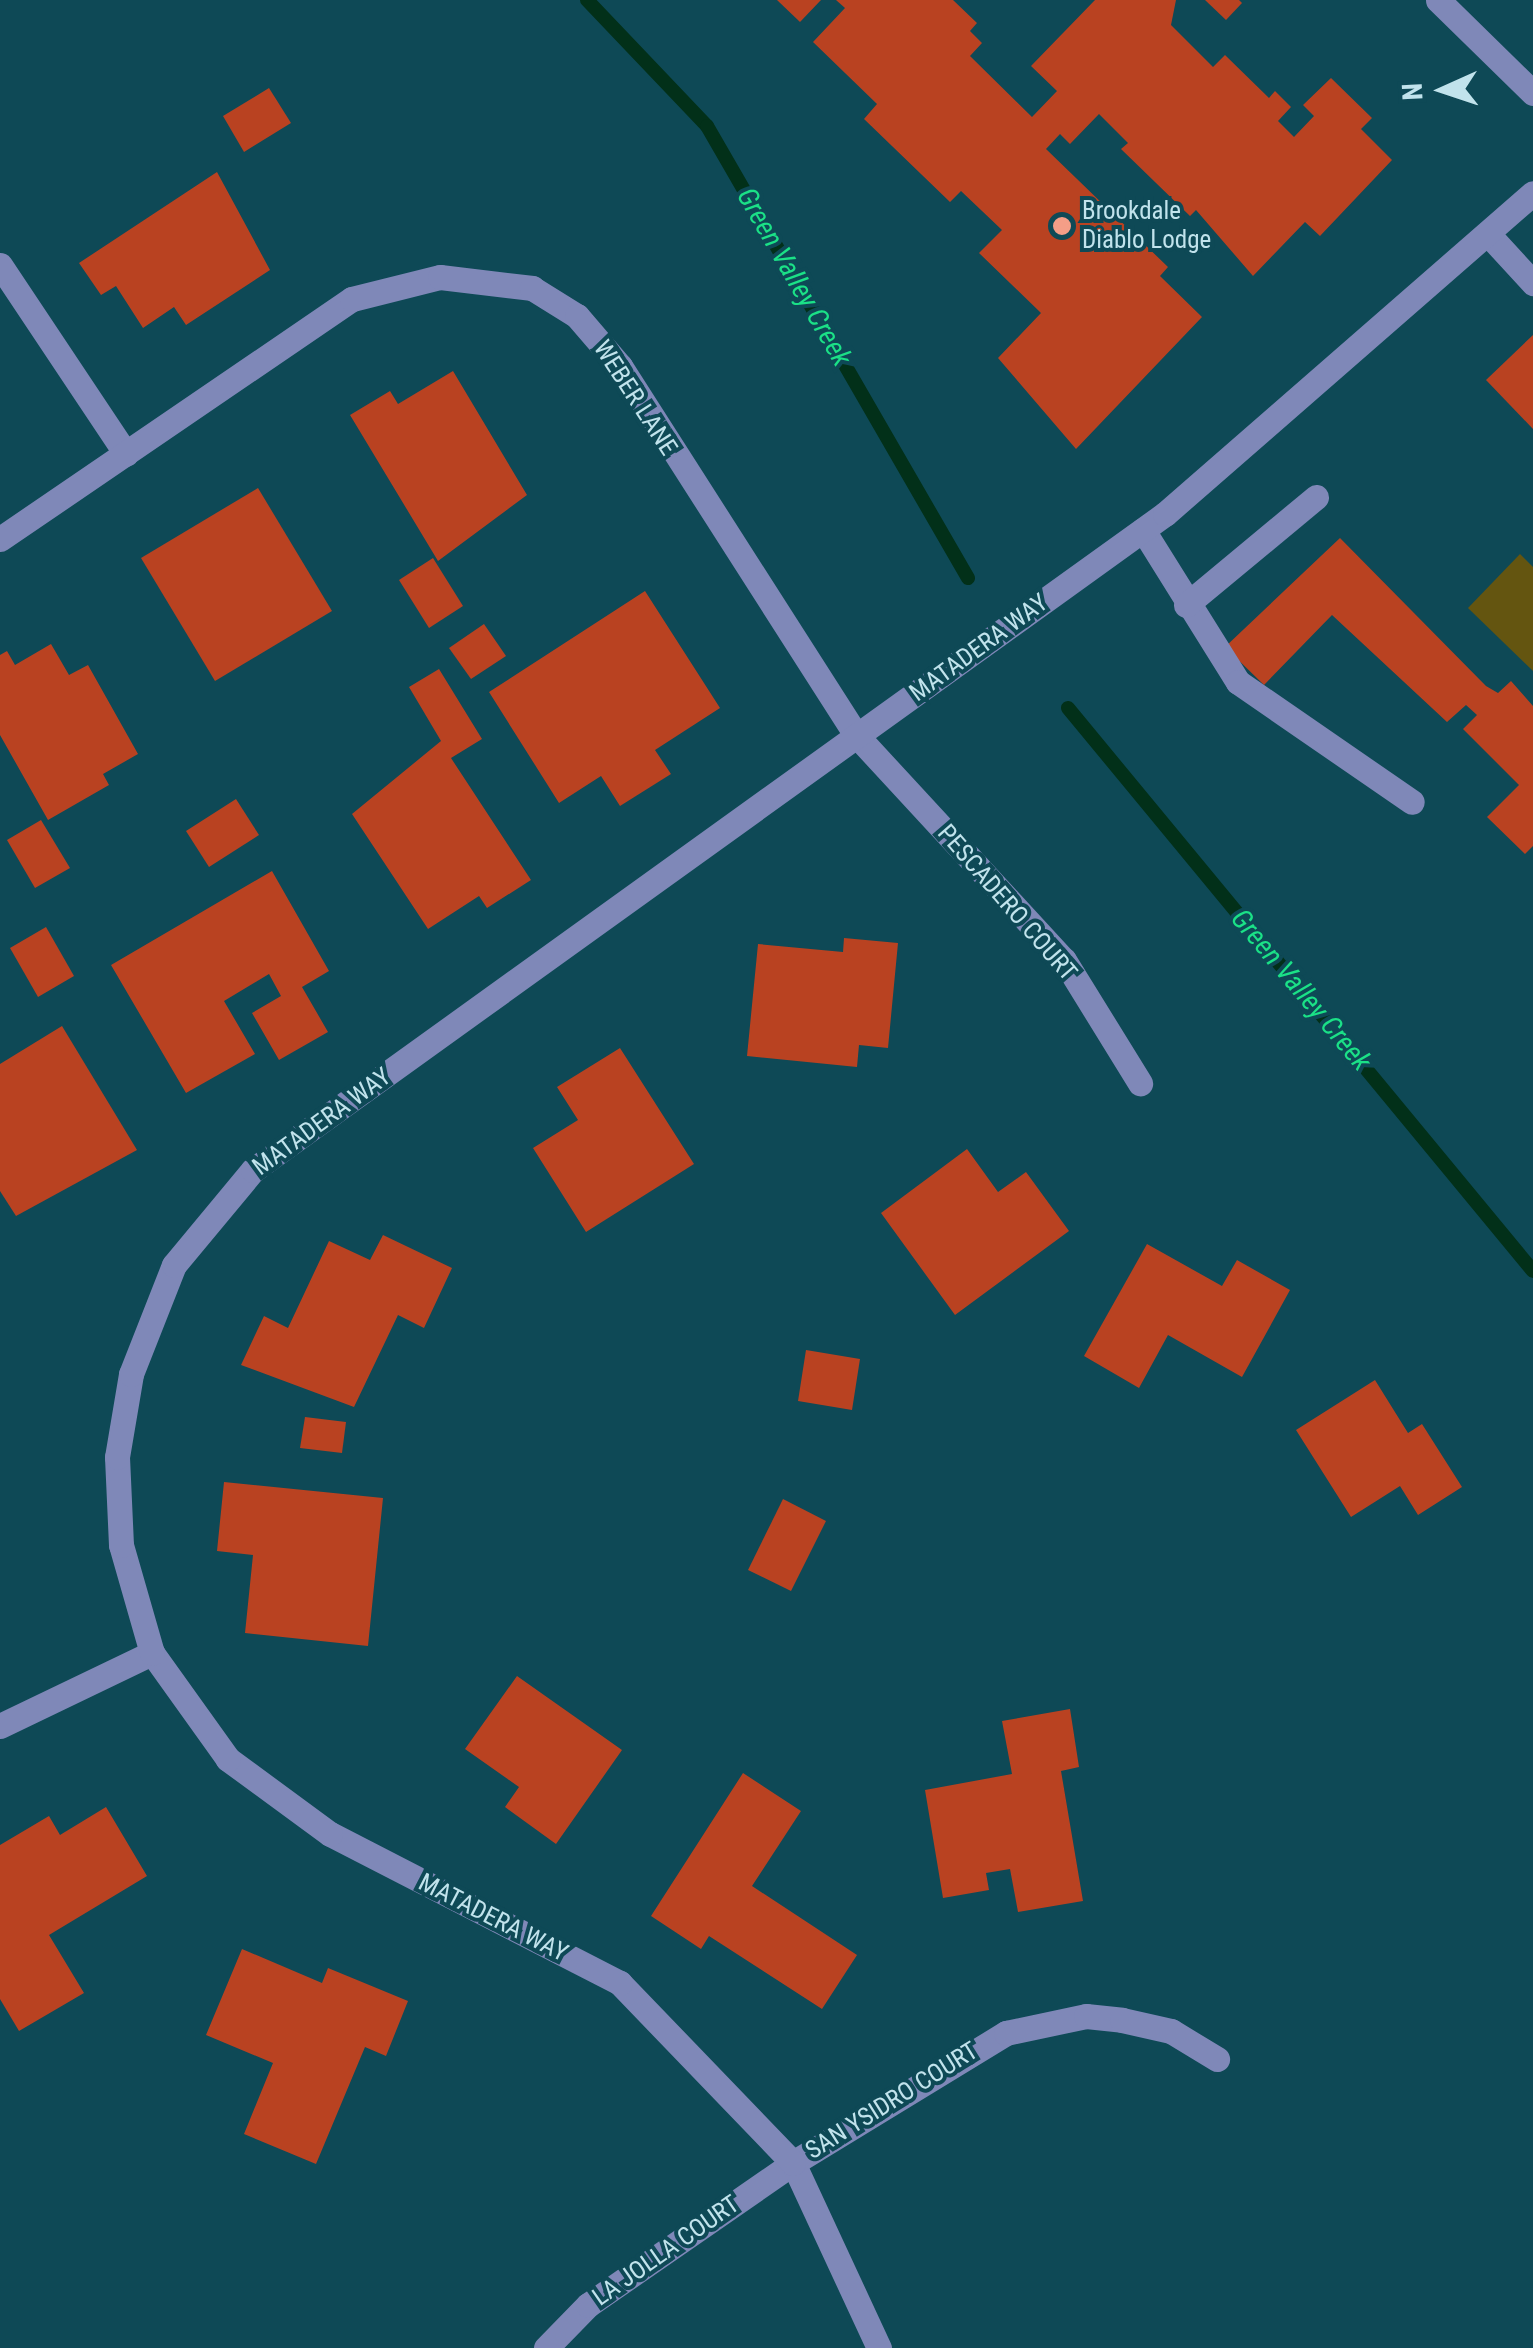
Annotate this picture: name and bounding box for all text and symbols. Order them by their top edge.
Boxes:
north arrow [1393,40,1493,140]
text: N [1396,82,1429,101]
water label: Green Valley Creek [729,182,859,372]
place label: Brookdale Diablo Lodge [1082,197,1211,256]
marker: Brookdale Diablo Lodge [1051,215,1073,237]
street label: WEBER LANE [587,335,683,461]
street label: MATADERA WAY [904,588,1054,708]
street label: PESCADERO COURT [931,819,1083,987]
water label: Green Valley Creek [1224,902,1378,1078]
street label: MATADERA WAY [247,1062,397,1182]
street label: MATADERA WAY [413,1868,573,1968]
street label: SAN YSIDRO COURT [800,2036,984,2166]
street label: LA JOLLA COURT [587,2189,745,2313]

